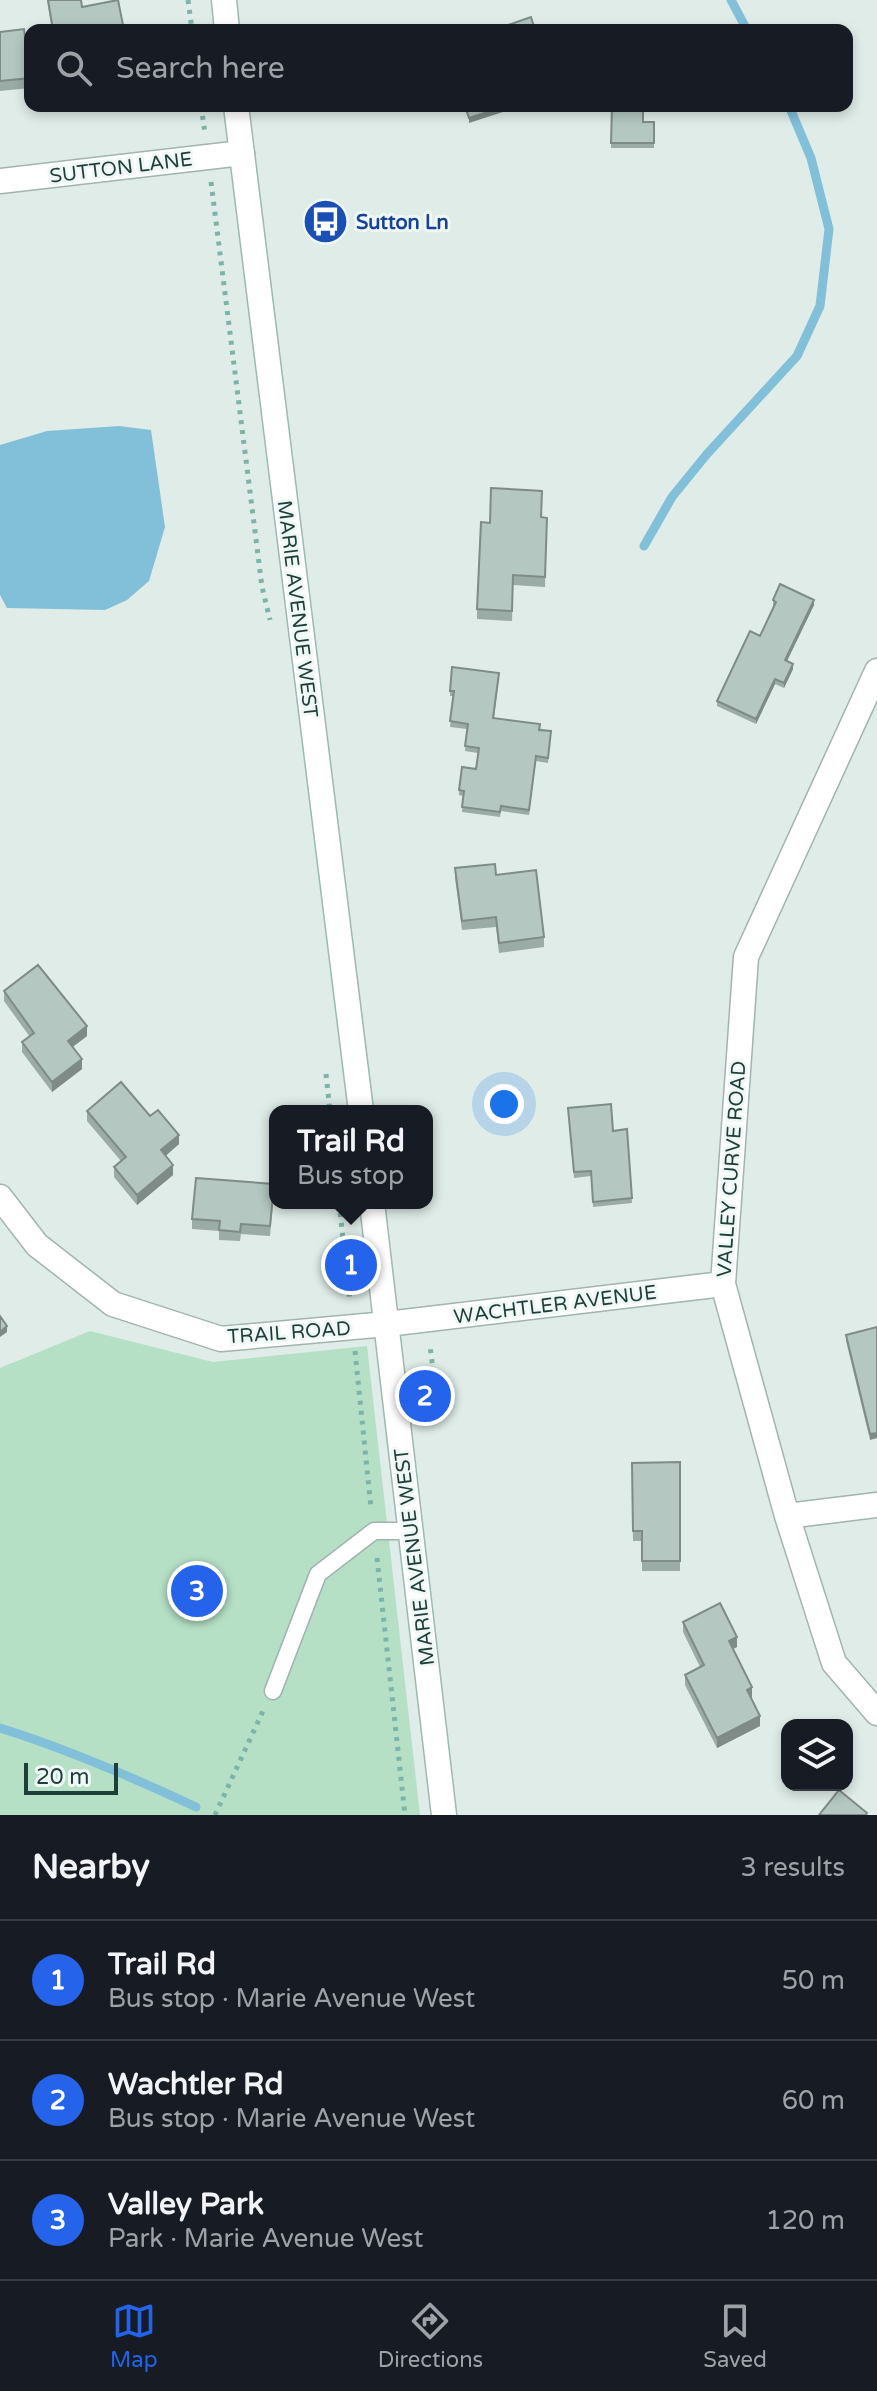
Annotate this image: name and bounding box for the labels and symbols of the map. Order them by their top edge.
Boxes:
street label: SUTTON LANE [48,147,194,189]
bus stop icon: Sutton Ln [301,198,349,246]
place label: Sutton Ln [356,211,449,235]
street label: MARIE AVENUE WEST [272,499,322,719]
street label: VALLEY CURVE ROAD [712,1060,752,1278]
your location [484,1084,524,1124]
pin: 1 [325,1235,377,1295]
street label: WACHTLER AVENUE [452,1281,658,1329]
street label: TRAIL ROAD [226,1317,352,1349]
pin: 2 [399,1366,451,1426]
street label: MARIE AVENUE WEST [390,1447,440,1667]
pin: 3 [171,1561,223,1621]
scale bar [24,1759,118,1795]

